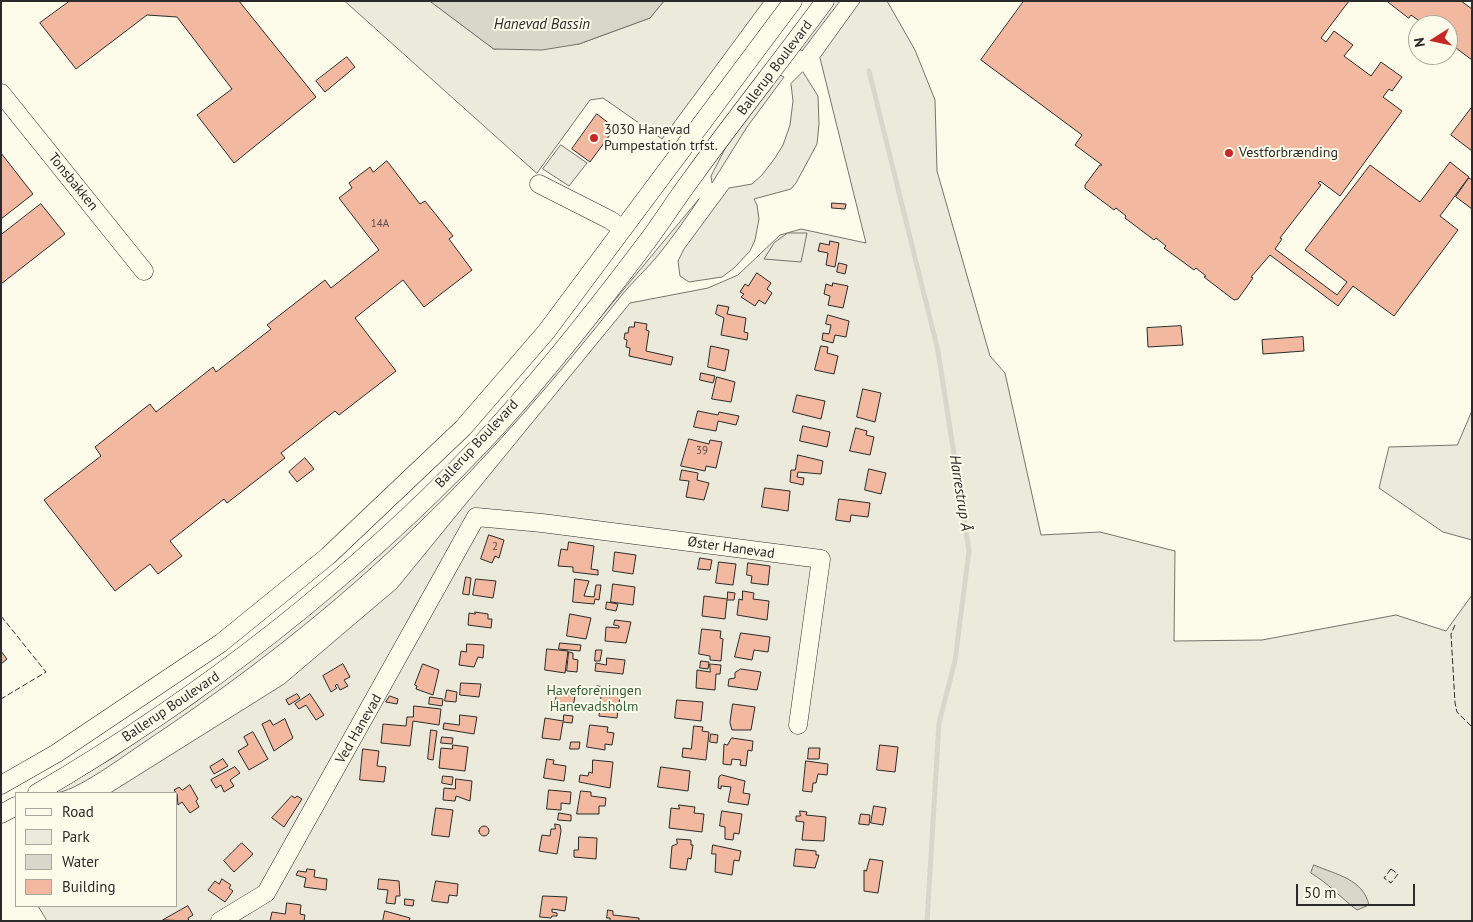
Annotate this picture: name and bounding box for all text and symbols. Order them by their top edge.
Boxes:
north arrow [1408,15,1458,65]
water label: Hanevad Bassin [494,16,590,34]
street label: Ballerup Boulevard [734,17,816,119]
text: N [1410,36,1429,49]
place label: 3030 Hanevad Pumpestation trfst. [604,122,718,154]
marker: 3030 Hanevad Pumpestation trfst. [588,132,600,144]
place label: Vestforbrænding [1239,145,1338,161]
marker: Vestforbrænding [1223,147,1235,159]
street label: Tonsbakken [45,150,101,214]
house number: 14A [371,217,389,231]
street label: Ballerup Boulevard [432,397,522,491]
house number: 39 [696,444,708,458]
water label: Harrestrup Å [945,454,975,532]
street label: Øster Hanevad [686,534,776,562]
house number: 2 [492,540,498,554]
street label: Ballerup Boulevard [119,668,223,746]
park label: Haveforeningen Hanevadsholm [546,683,642,716]
street label: Ved Hanevad [332,691,386,767]
legend [15,792,178,907]
text: Road [62,802,94,821]
text: Park [62,827,90,846]
text: Water [62,852,99,871]
scale bar [1298,874,1417,906]
text: Building [62,877,116,896]
text: 50 m [1304,883,1337,902]

